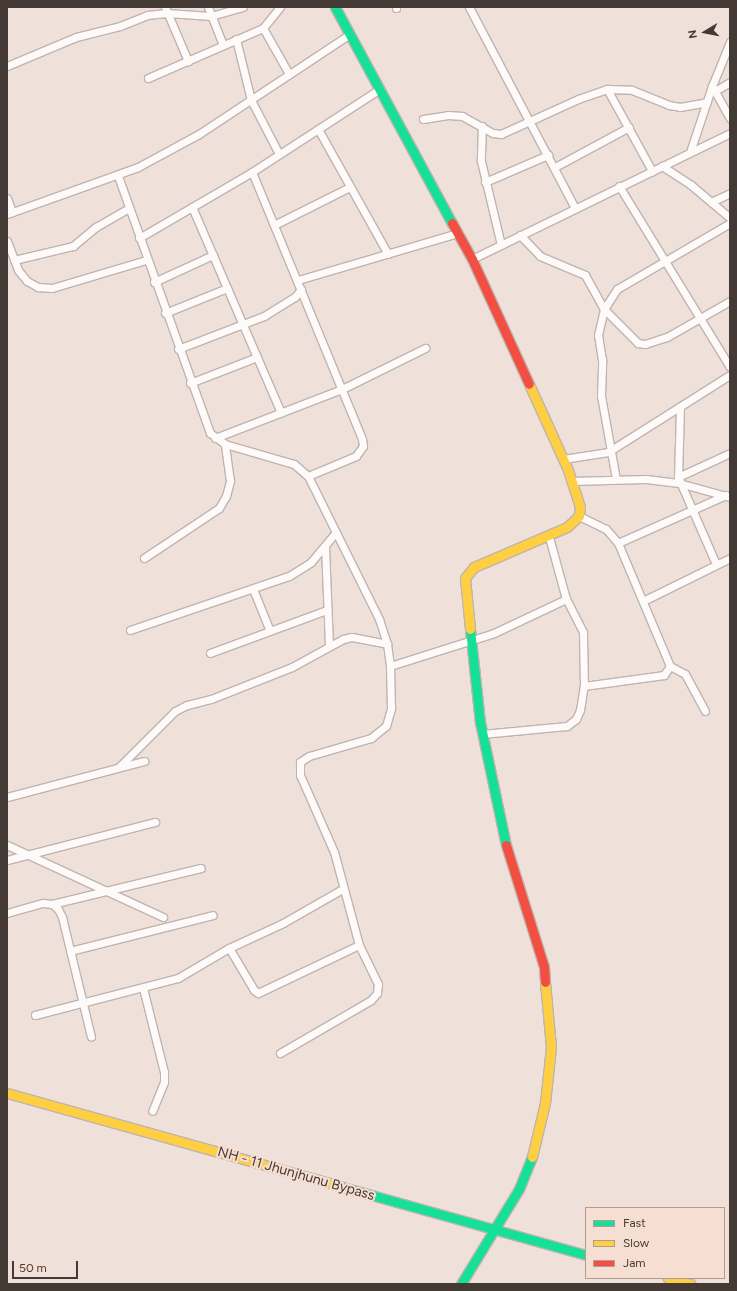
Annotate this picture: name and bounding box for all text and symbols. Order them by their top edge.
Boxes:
north arrow [685,12,725,52]
text: N [686,29,700,40]
street label: NH - 11 Jhunjhunu Bypass [216,1144,376,1204]
legend [585,1207,725,1279]
text: Fast [623,1216,646,1230]
text: Slow [623,1236,649,1250]
scale bar [14,1253,80,1279]
text: Jam [623,1256,646,1270]
text: 50 m [19,1261,47,1275]

